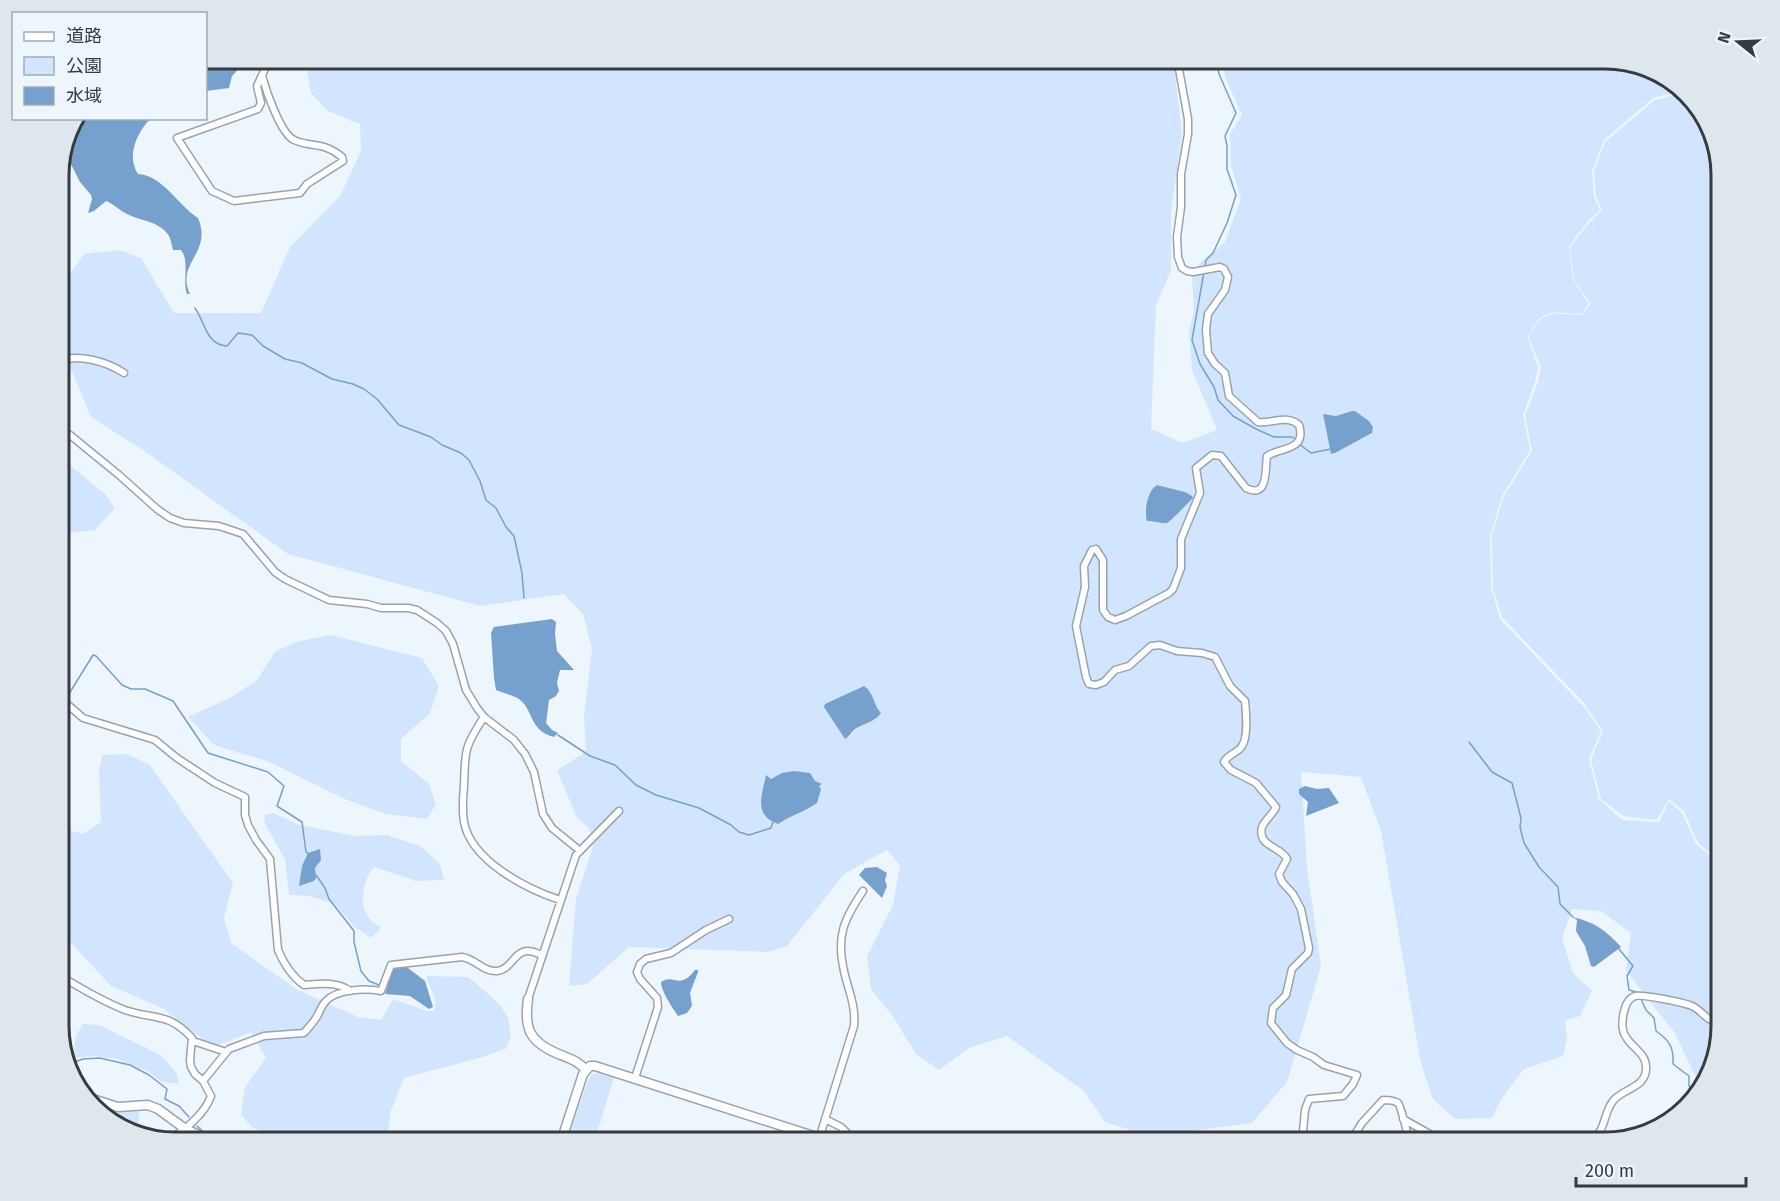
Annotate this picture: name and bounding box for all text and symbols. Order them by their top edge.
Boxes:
legend [12,12,207,120]
north arrow [1708,12,1768,72]
text: 道路 [66,25,102,47]
text: N [1714,30,1735,45]
text: 公園 [66,55,102,77]
text: 水域 [66,85,102,107]
scale bar [1576,1150,1746,1188]
text: 200 m [1585,1160,1634,1182]

